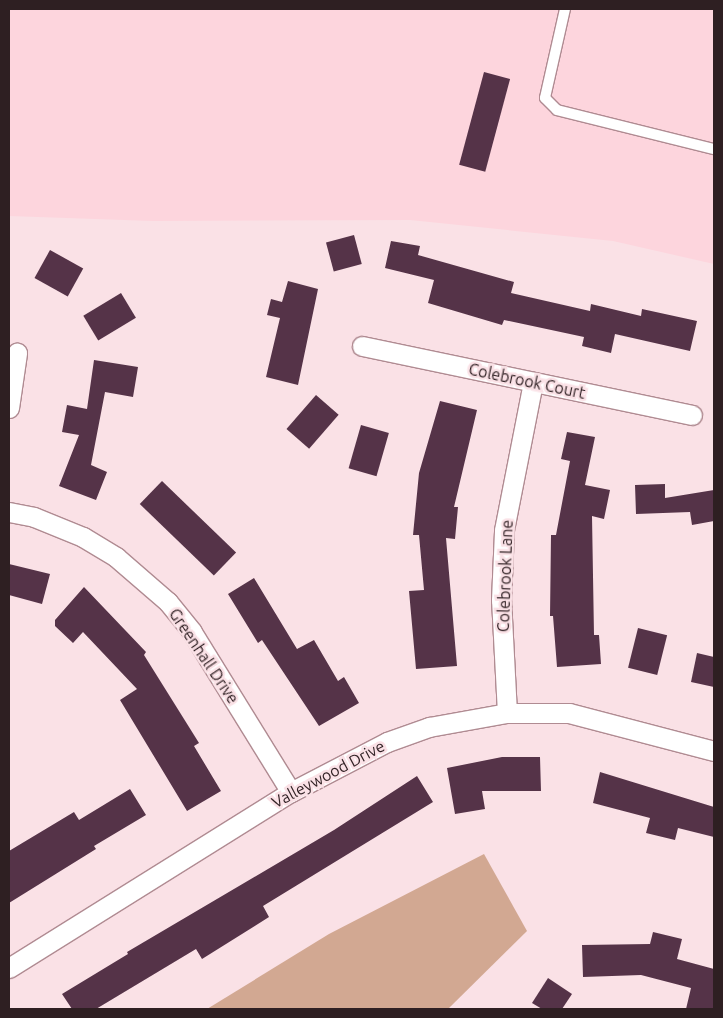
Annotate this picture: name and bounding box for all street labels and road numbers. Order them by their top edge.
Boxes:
street label: Colebrook Court [467,359,587,403]
street label: Colebrook Lane [493,519,517,633]
street label: Greenhall Drive [165,605,243,707]
street label: Valleywood Drive [268,736,388,812]

